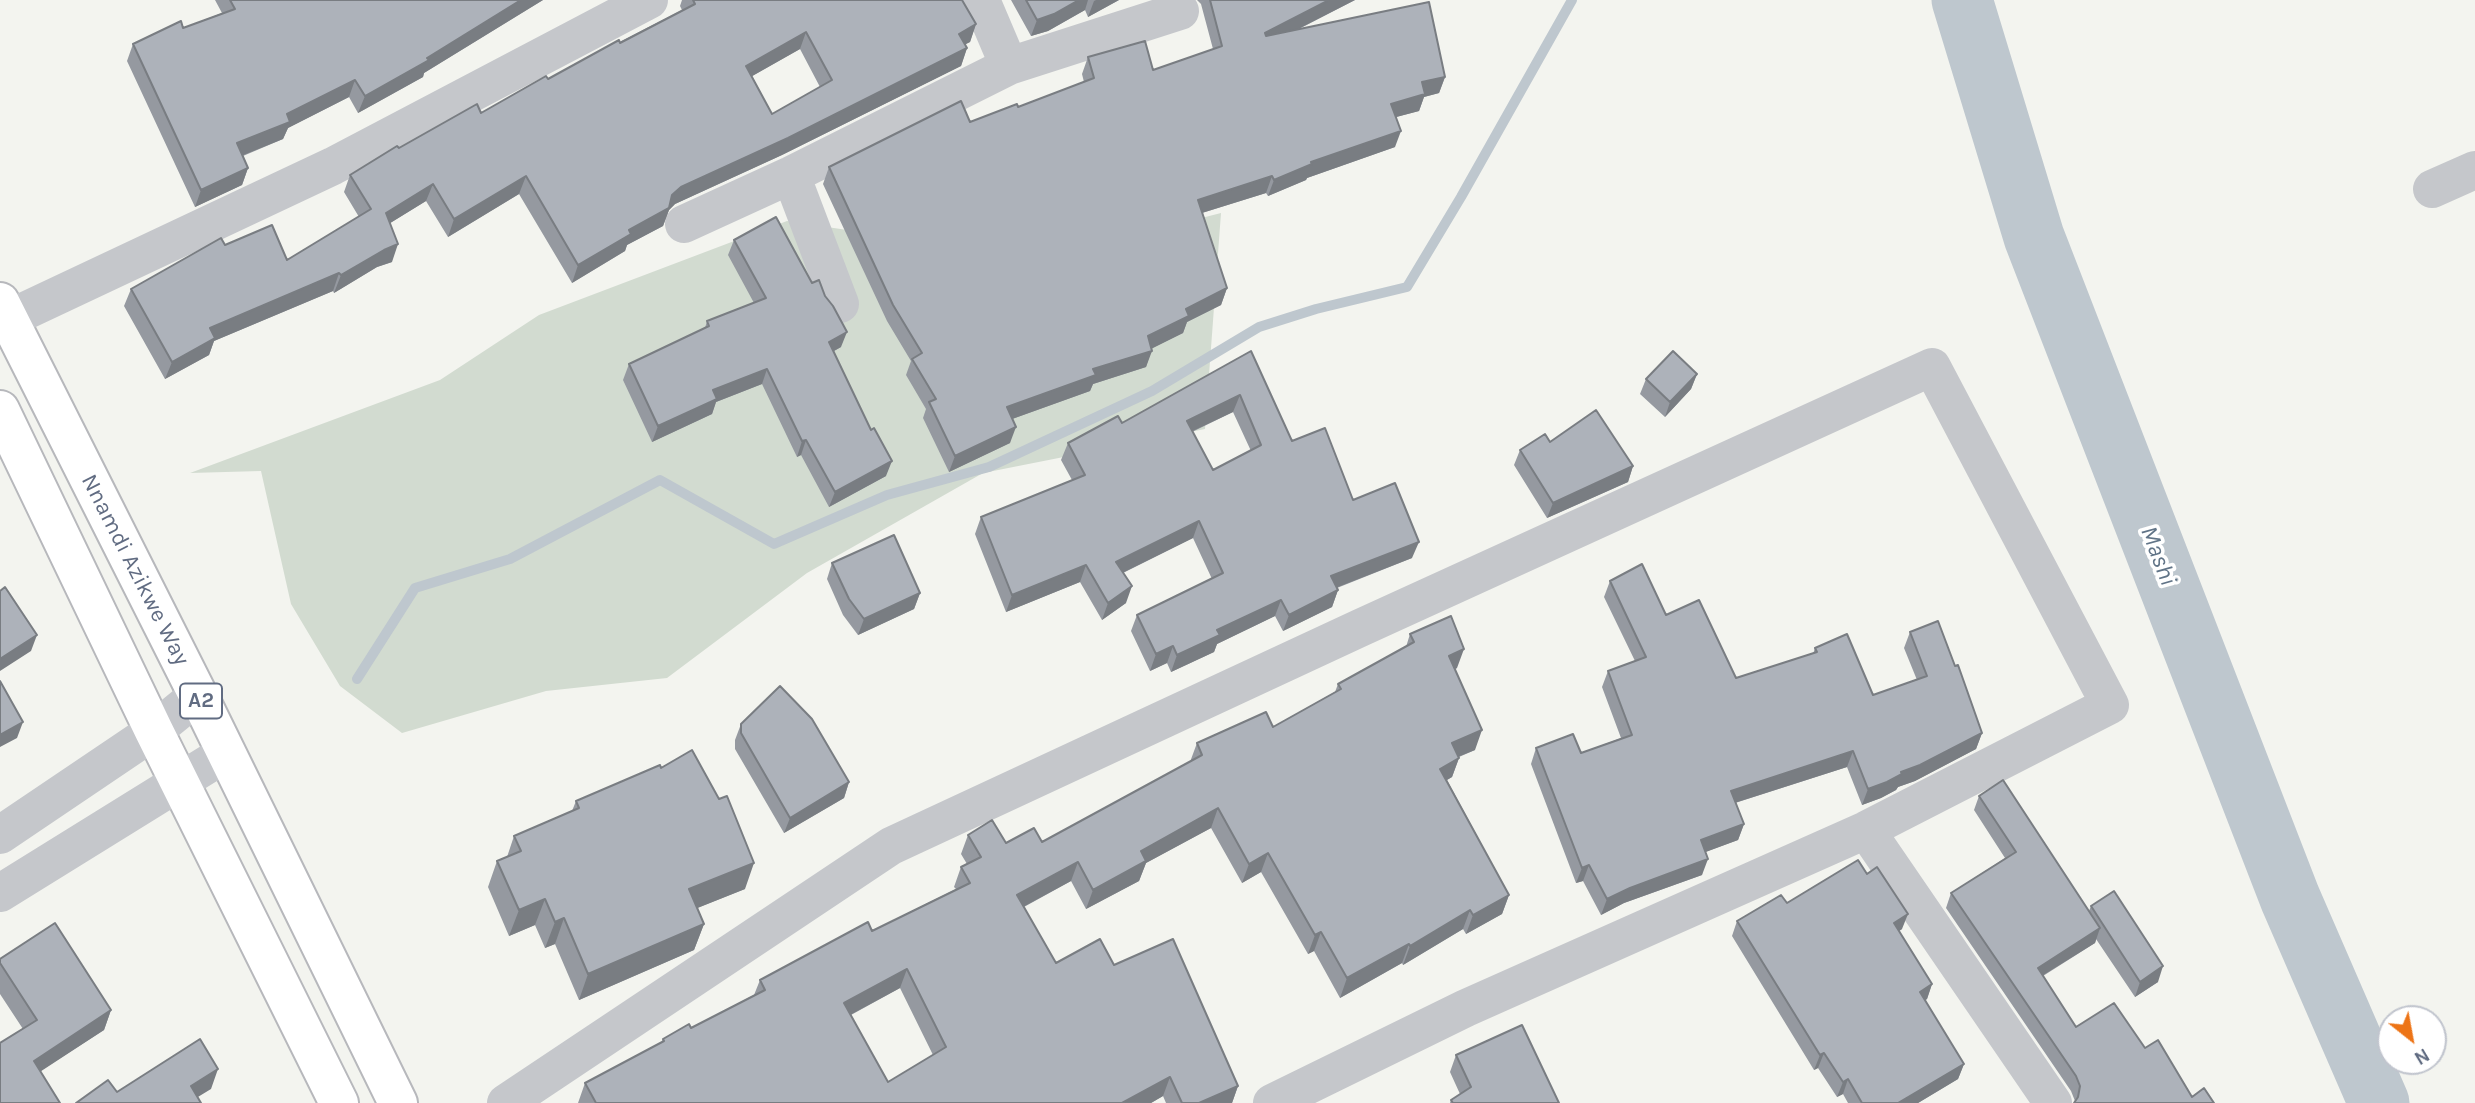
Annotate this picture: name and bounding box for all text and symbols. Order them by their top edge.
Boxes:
street label: Nnamdi Azikwe Way [75,470,195,670]
water label: Mashi [2134,522,2182,590]
road number: A2 [180,684,222,718]
north arrow [2377,1005,2447,1075]
text: N [2410,1043,2433,1069]

